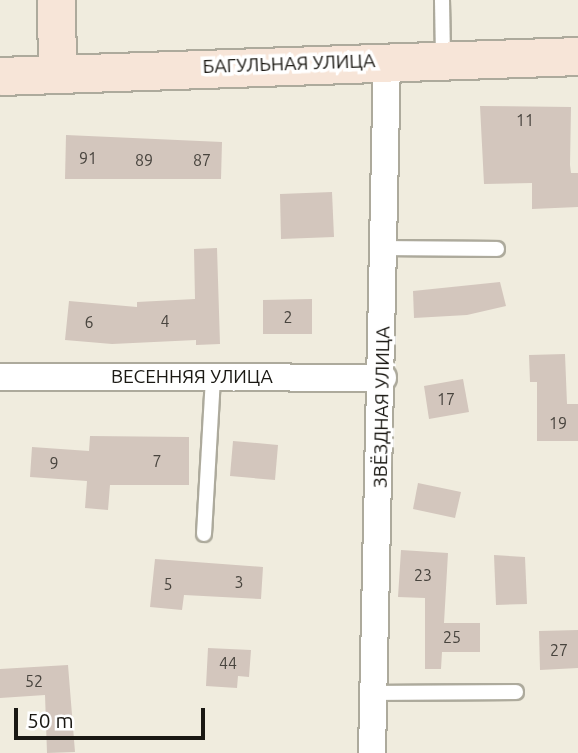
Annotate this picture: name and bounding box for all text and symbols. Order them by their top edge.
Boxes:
street label: БАГУЛЬНАЯ УЛИЦА [202,50,376,78]
house number: 11 [516,110,534,130]
house number: 91 [79,148,97,168]
house number: 89 [135,150,153,170]
house number: 87 [193,150,211,170]
house number: 2 [283,307,293,327]
house number: 4 [160,311,170,331]
house number: 6 [84,312,94,332]
street label: ЗВЁЗДНАЯ УЛИЦА [369,326,395,488]
street label: ВЕСЕННЯЯ УЛИЦА [111,366,273,388]
house number: 17 [437,389,455,409]
house number: 19 [549,413,567,433]
house number: 7 [152,451,162,471]
house number: 9 [49,453,59,473]
house number: 23 [414,565,432,585]
house number: 3 [234,572,244,592]
house number: 5 [163,574,173,594]
house number: 25 [443,627,461,647]
house number: 27 [550,640,568,660]
house number: 44 [219,653,237,673]
house number: 52 [25,671,43,691]
scale bar [18,694,208,738]
text: 50 m [27,708,74,732]

